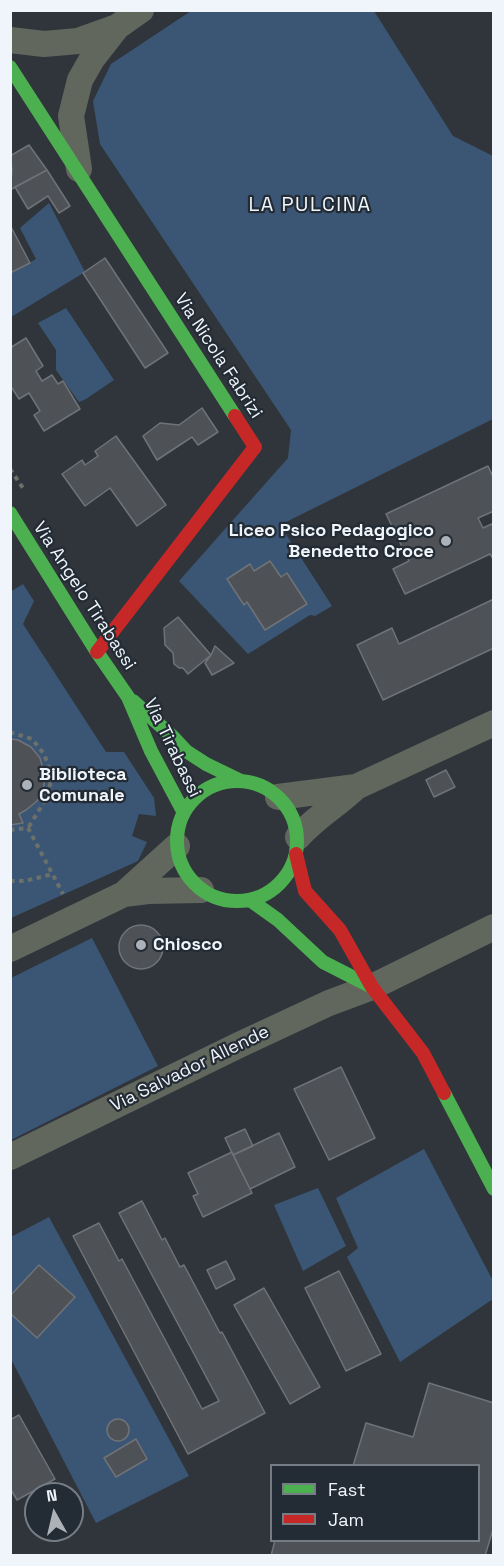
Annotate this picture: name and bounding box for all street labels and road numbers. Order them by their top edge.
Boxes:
street label: Via Nicola Fabrizi [170,289,266,423]
street label: Via Angelo Tirabassi [28,518,140,674]
street label: Via Tirabassi [139,695,205,801]
street label: Via Salvador Allende [107,1021,273,1117]

